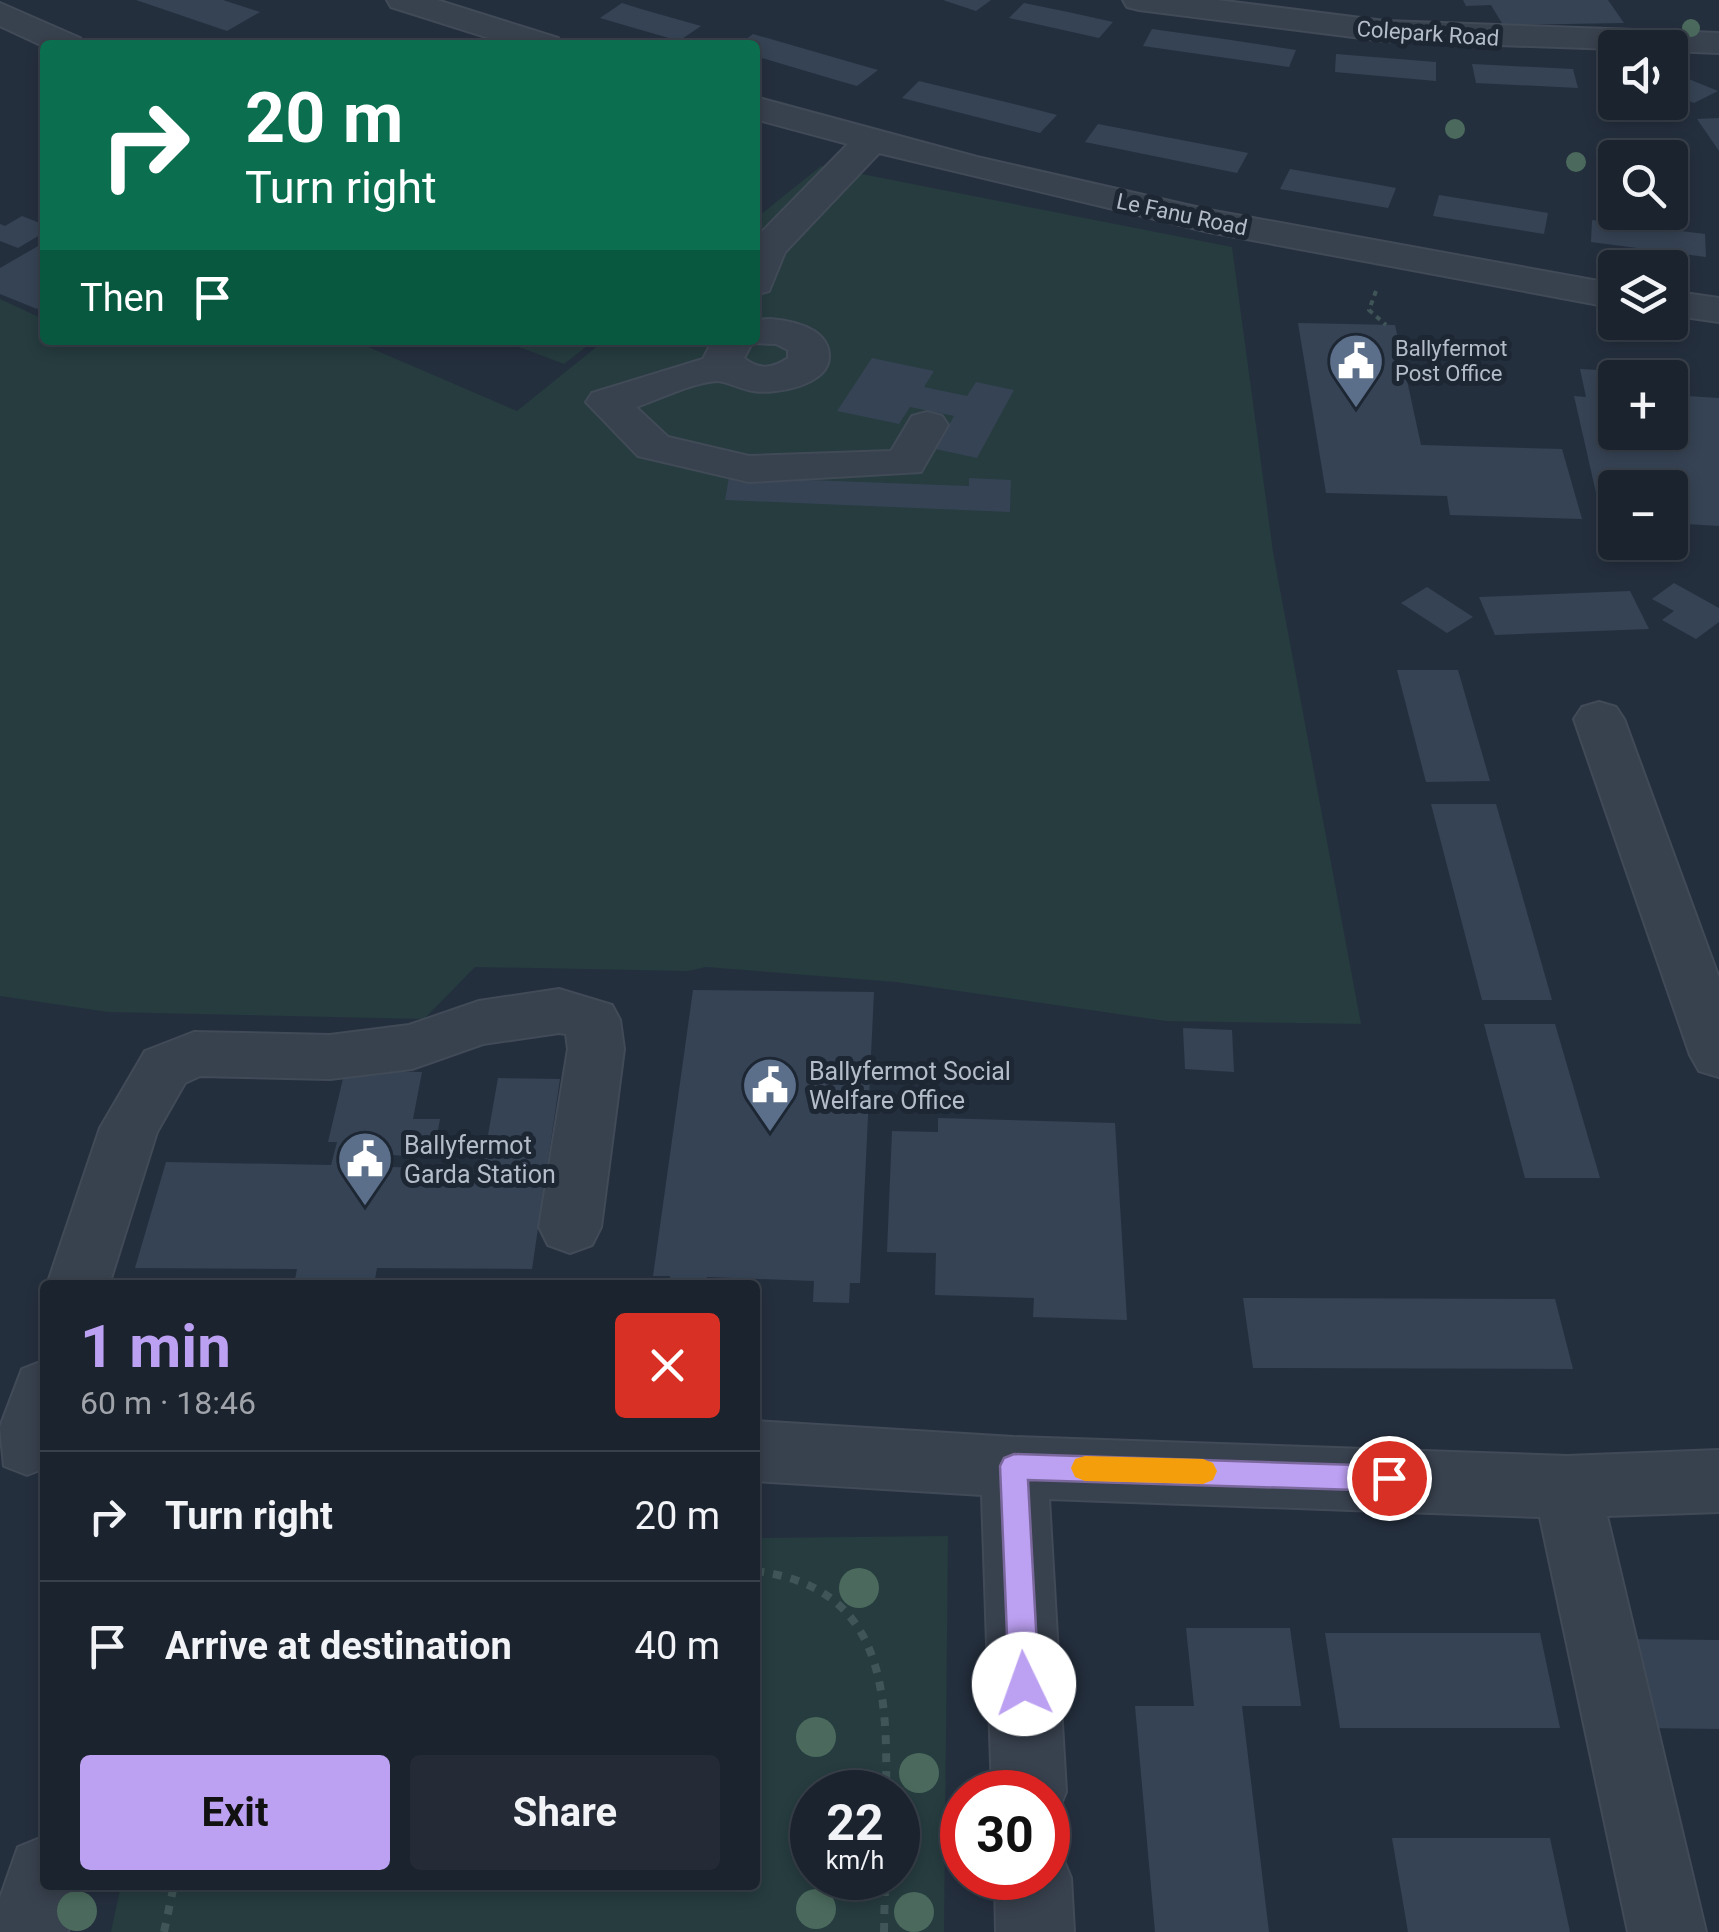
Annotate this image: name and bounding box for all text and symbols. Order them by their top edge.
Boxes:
street label: Colepark Road [1356,16,1500,51]
map controls [1598,30,1688,560]
button: sound [1598,30,1688,120]
text: 20 m [245,77,403,159]
icon: right [80,80,210,210]
button: search [1598,140,1688,230]
text: Turn right [245,161,437,214]
street label: Le Fanu Road [1114,188,1250,241]
button: layers [1598,250,1688,340]
icon: arrive [185,270,240,325]
text: Then [80,276,165,320]
public building icon: Ballyfermot Post Office [1326,331,1386,410]
place label: Ballyfermot Post Office [1395,336,1507,386]
button: + [1598,360,1688,450]
button: − [1598,470,1688,560]
public building icon: Ballyfermot Social Welfare Office [740,1055,800,1134]
place label: Ballyfermot Social Welfare Office [809,1057,1011,1115]
public building icon: Ballyfermot Garda Station [335,1129,395,1208]
place label: Ballyfermot Garda Station [404,1131,556,1189]
text: 1 min [80,1311,231,1382]
button: close [615,1313,720,1418]
text: 60 m · 18:46 [80,1384,256,1422]
pin [1347,1436,1432,1521]
icon: arrive [1362,1451,1417,1506]
icon: right [80,1489,135,1544]
text: Turn right [165,1494,333,1538]
text: 20 m [635,1494,720,1538]
icon: arrive [80,1619,135,1674]
text: Arrive at destination [165,1624,512,1668]
text: 40 m [635,1624,720,1668]
position arrow [972,1632,1076,1736]
button: Exit [80,1755,390,1870]
button: Share [410,1755,720,1870]
speed limit sign: 30 [940,1770,1070,1900]
text: 22 [826,1794,884,1852]
text: km/h [826,1846,884,1875]

